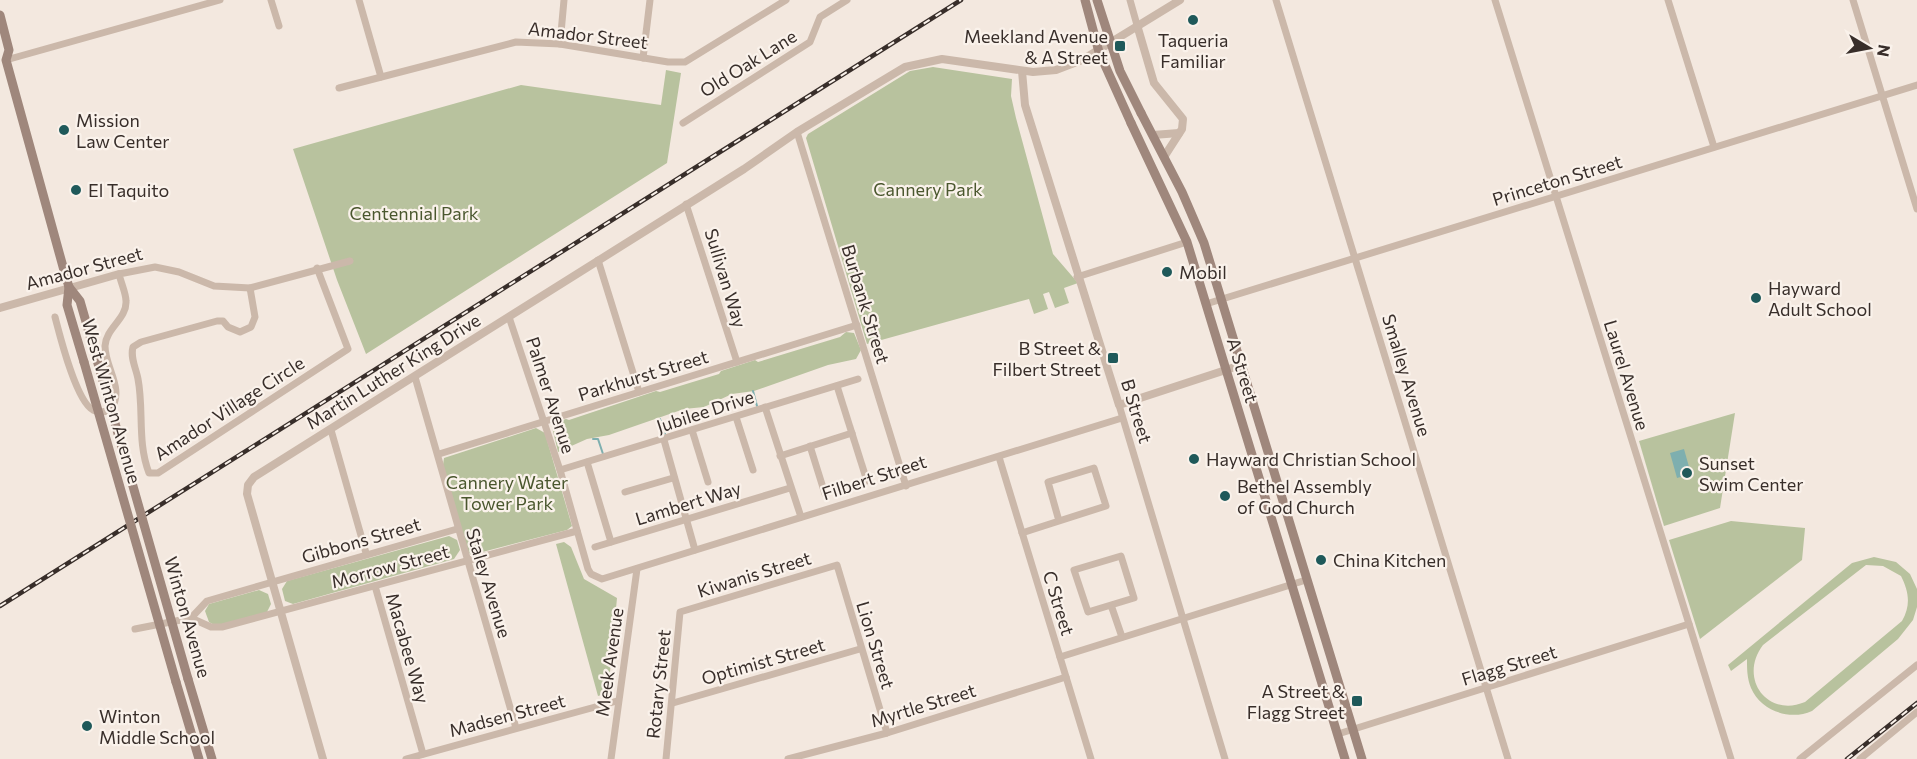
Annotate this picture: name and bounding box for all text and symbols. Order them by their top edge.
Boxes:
marker: Taqueria Familiar [1186,13,1200,27]
street label: Amador Street [527,17,649,53]
north arrow [1839,18,1899,78]
street label: Old Oak Lane [696,25,800,101]
place label: Meekland Avenue & A Street [964,25,1108,68]
place label: Taqueria Familiar [1158,29,1228,72]
marker: Meekland Avenue & A Street [1113,39,1127,53]
text: N [1874,43,1895,58]
place label: Mission Law Center [76,109,169,152]
marker: Mission Law Center [57,123,71,137]
street label: Princeton Street [1490,150,1624,210]
park label: Cannery Park [873,178,983,200]
place label: El Taquito [88,179,169,201]
marker: El Taquito [69,183,83,197]
park label: Centennial Park [349,202,479,224]
street label: Sullivan Way [700,226,752,330]
street label: Amador Street [23,242,145,294]
street label: Burbank Street [837,242,895,366]
place label: Mobil [1179,261,1227,283]
marker: Mobil [1160,265,1174,279]
place label: Hayward Adult School [1768,277,1872,320]
marker: Hayward Adult School [1749,291,1763,305]
street label: Martin Luther King Drive [302,308,484,434]
street label: Smalley Avenue [1378,311,1436,439]
street label: West Winton Avenue [78,316,146,486]
street label: Laurel Avenue [1600,317,1654,433]
street label: Palmer Avenue [522,334,580,456]
street label: A Street [1223,335,1263,405]
place label: B Street & Filbert Street [992,337,1101,380]
street label: Parkhurst Street [575,345,711,405]
street label: Amador Village Circle [150,351,308,465]
marker: B Street & Filbert Street [1106,351,1120,365]
street label: B Street [1117,376,1157,446]
street label: Jubilee Drive [654,385,756,437]
place label: Hayward Christian School [1206,448,1416,470]
street label: Filbert Street [819,450,929,504]
marker: Hayward Christian School [1187,452,1201,466]
place label: Sunset Swim Center [1699,452,1803,495]
marker: Sunset Swim Center [1680,466,1694,480]
park label: Cannery Water Tower Park [446,471,568,514]
place label: Bethel Assembly of God Church [1237,475,1372,518]
street label: Lambert Way [632,476,744,530]
marker: Bethel Assembly of God Church [1218,489,1232,503]
street label: Gibbons Street [299,513,423,567]
street label: Staley Avenue [462,525,516,641]
street label: Morrow Street [329,540,451,592]
street label: Kiwanis Street [694,546,814,602]
place label: China Kitchen [1333,549,1446,571]
marker: China Kitchen [1314,553,1328,567]
street label: Winton Avenue [160,554,216,680]
street label: C Street [1039,568,1079,638]
street label: Macabee Way [382,590,434,706]
street label: Lion Street [852,599,900,691]
street label: Meek Avenue [590,606,628,718]
street label: Rotary Street [641,628,675,740]
street label: Optimist Street [699,633,827,689]
street label: Flagg Street [1459,640,1559,690]
street label: Myrtle Street [868,679,978,731]
place label: A Street & Flagg Street [1247,680,1345,723]
street label: Madsen Street [447,689,567,741]
marker: A Street & Flagg Street [1350,694,1364,708]
place label: Winton Middle School [99,705,215,748]
marker: Winton Middle School [80,719,94,733]

